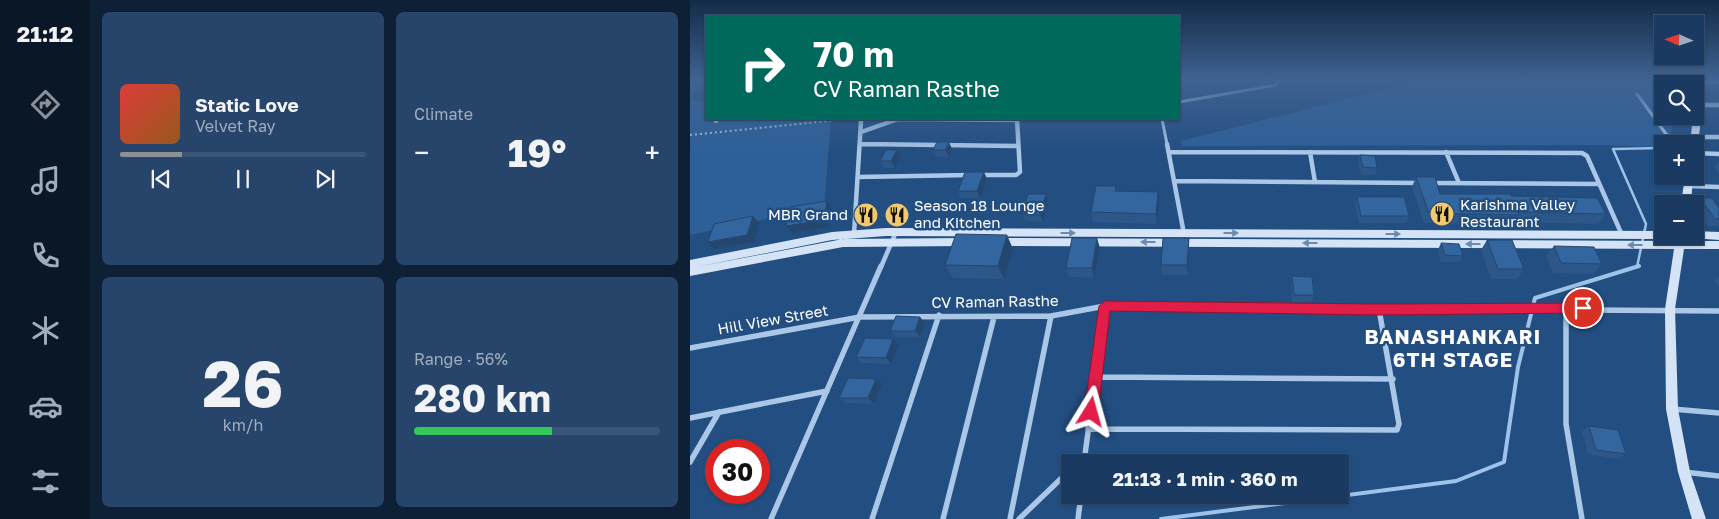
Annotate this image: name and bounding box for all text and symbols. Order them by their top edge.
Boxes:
north arrow [1654,15,1704,65]
map controls [1654,15,1704,245]
text: 21:12 [17,20,73,47]
text: 70 m [813,33,894,75]
icon: right [730,35,795,100]
text: CV Raman Rasthe [813,75,1000,102]
button: search [1654,75,1704,125]
icon: directions [28,87,63,122]
text: Static Love [195,93,299,116]
text: Climate [414,104,473,124]
text: Velvet Ray [195,116,276,136]
text: 19° [508,130,566,175]
button: + [1654,135,1704,185]
text: − [414,136,429,169]
text: + [645,136,660,169]
icon: music [28,163,63,198]
icon: previous [147,165,175,193]
icon: pause [229,165,257,193]
icon: next [311,165,339,193]
place label: Karishma Valley Restaurant [1460,195,1576,230]
button: − [1654,195,1704,245]
place label: Season 18 Lounge and Kitchen [914,196,1045,231]
restaurant icon: Karishma Valley Restaurant [1429,201,1455,227]
restaurant icon: MBR Grand [853,202,879,228]
restaurant icon: Season 18 Lounge and Kitchen [884,202,910,228]
place label: MBR Grand [768,205,848,223]
one-way arrow [1061,229,1077,237]
one-way arrow [1223,229,1239,237]
one-way arrow [1386,230,1402,238]
icon: phone [28,238,63,273]
one-way arrow [1140,238,1156,246]
one-way arrow [1302,239,1318,247]
one-way arrow [1465,240,1481,248]
one-way arrow [1627,241,1643,249]
pin [1562,287,1604,329]
street label: CV Raman Rasthe [931,291,1059,311]
icon: arrive [1569,294,1597,322]
street label: Hill View Street [716,300,829,338]
icon: climate [28,313,63,348]
district label: BANASHANKARI 6TH STAGE [1365,324,1541,371]
text: 26 [203,343,283,421]
text: Range · 56% [414,349,508,369]
text: 280 km [414,375,551,420]
position arrow [1064,385,1116,437]
icon: car [28,389,63,424]
text: km/h [223,415,263,435]
speed limit sign: 30 [705,439,770,504]
icon: filters [28,464,63,499]
text: 21:13 · 1 min · 360 m [1112,467,1298,490]

